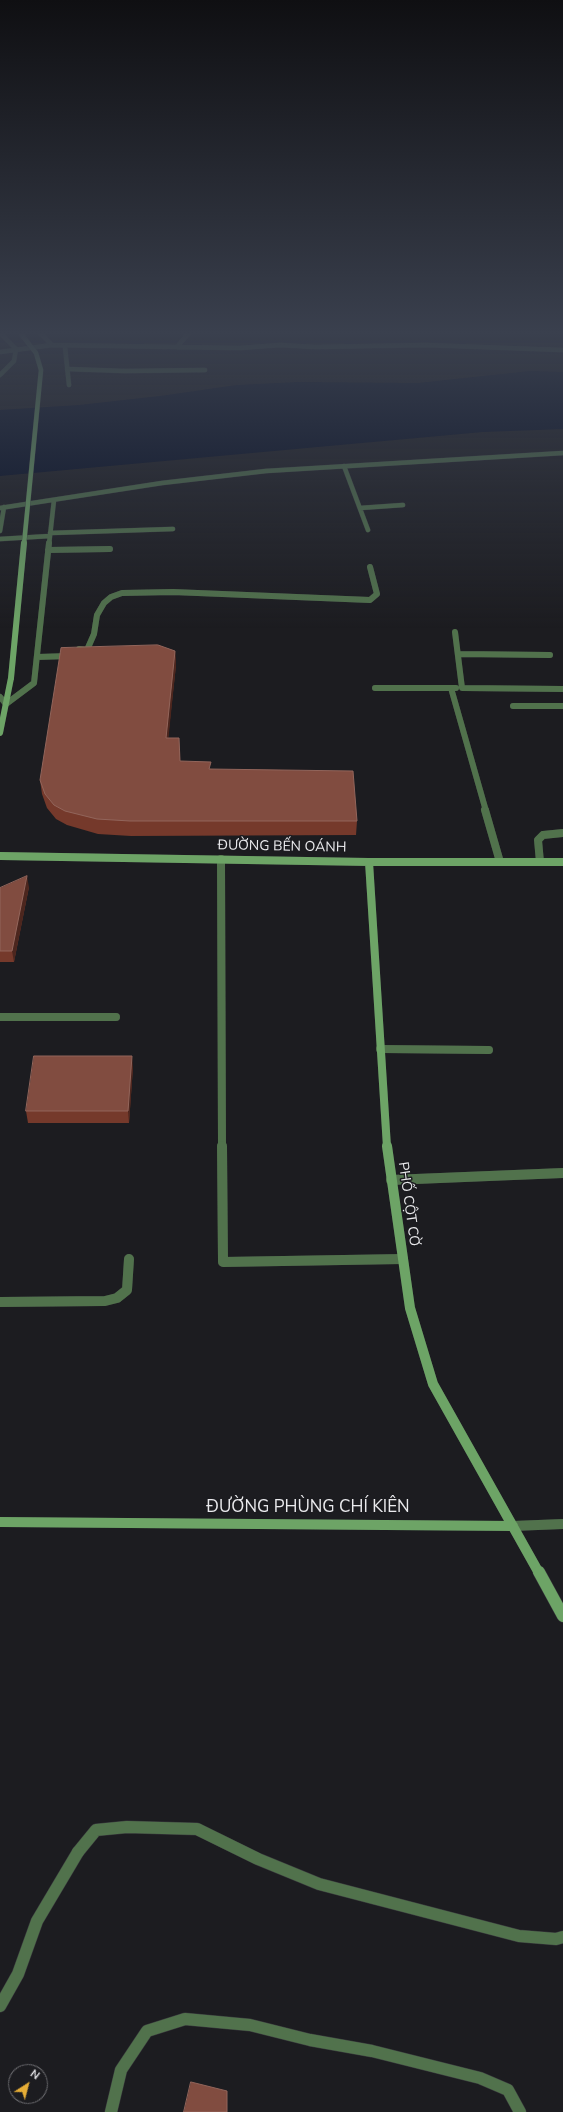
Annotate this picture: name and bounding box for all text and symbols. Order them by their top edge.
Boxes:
street label: ĐƯỜNG BẾN OÁNH [217,837,347,857]
street label: PHỐ CỘT CỜ [394,1161,422,1247]
street label: ĐƯỜNG PHÙNG CHÍ KIÊN [206,1498,410,1518]
north arrow [8,2064,48,2104]
text: N [27,2066,42,2083]

